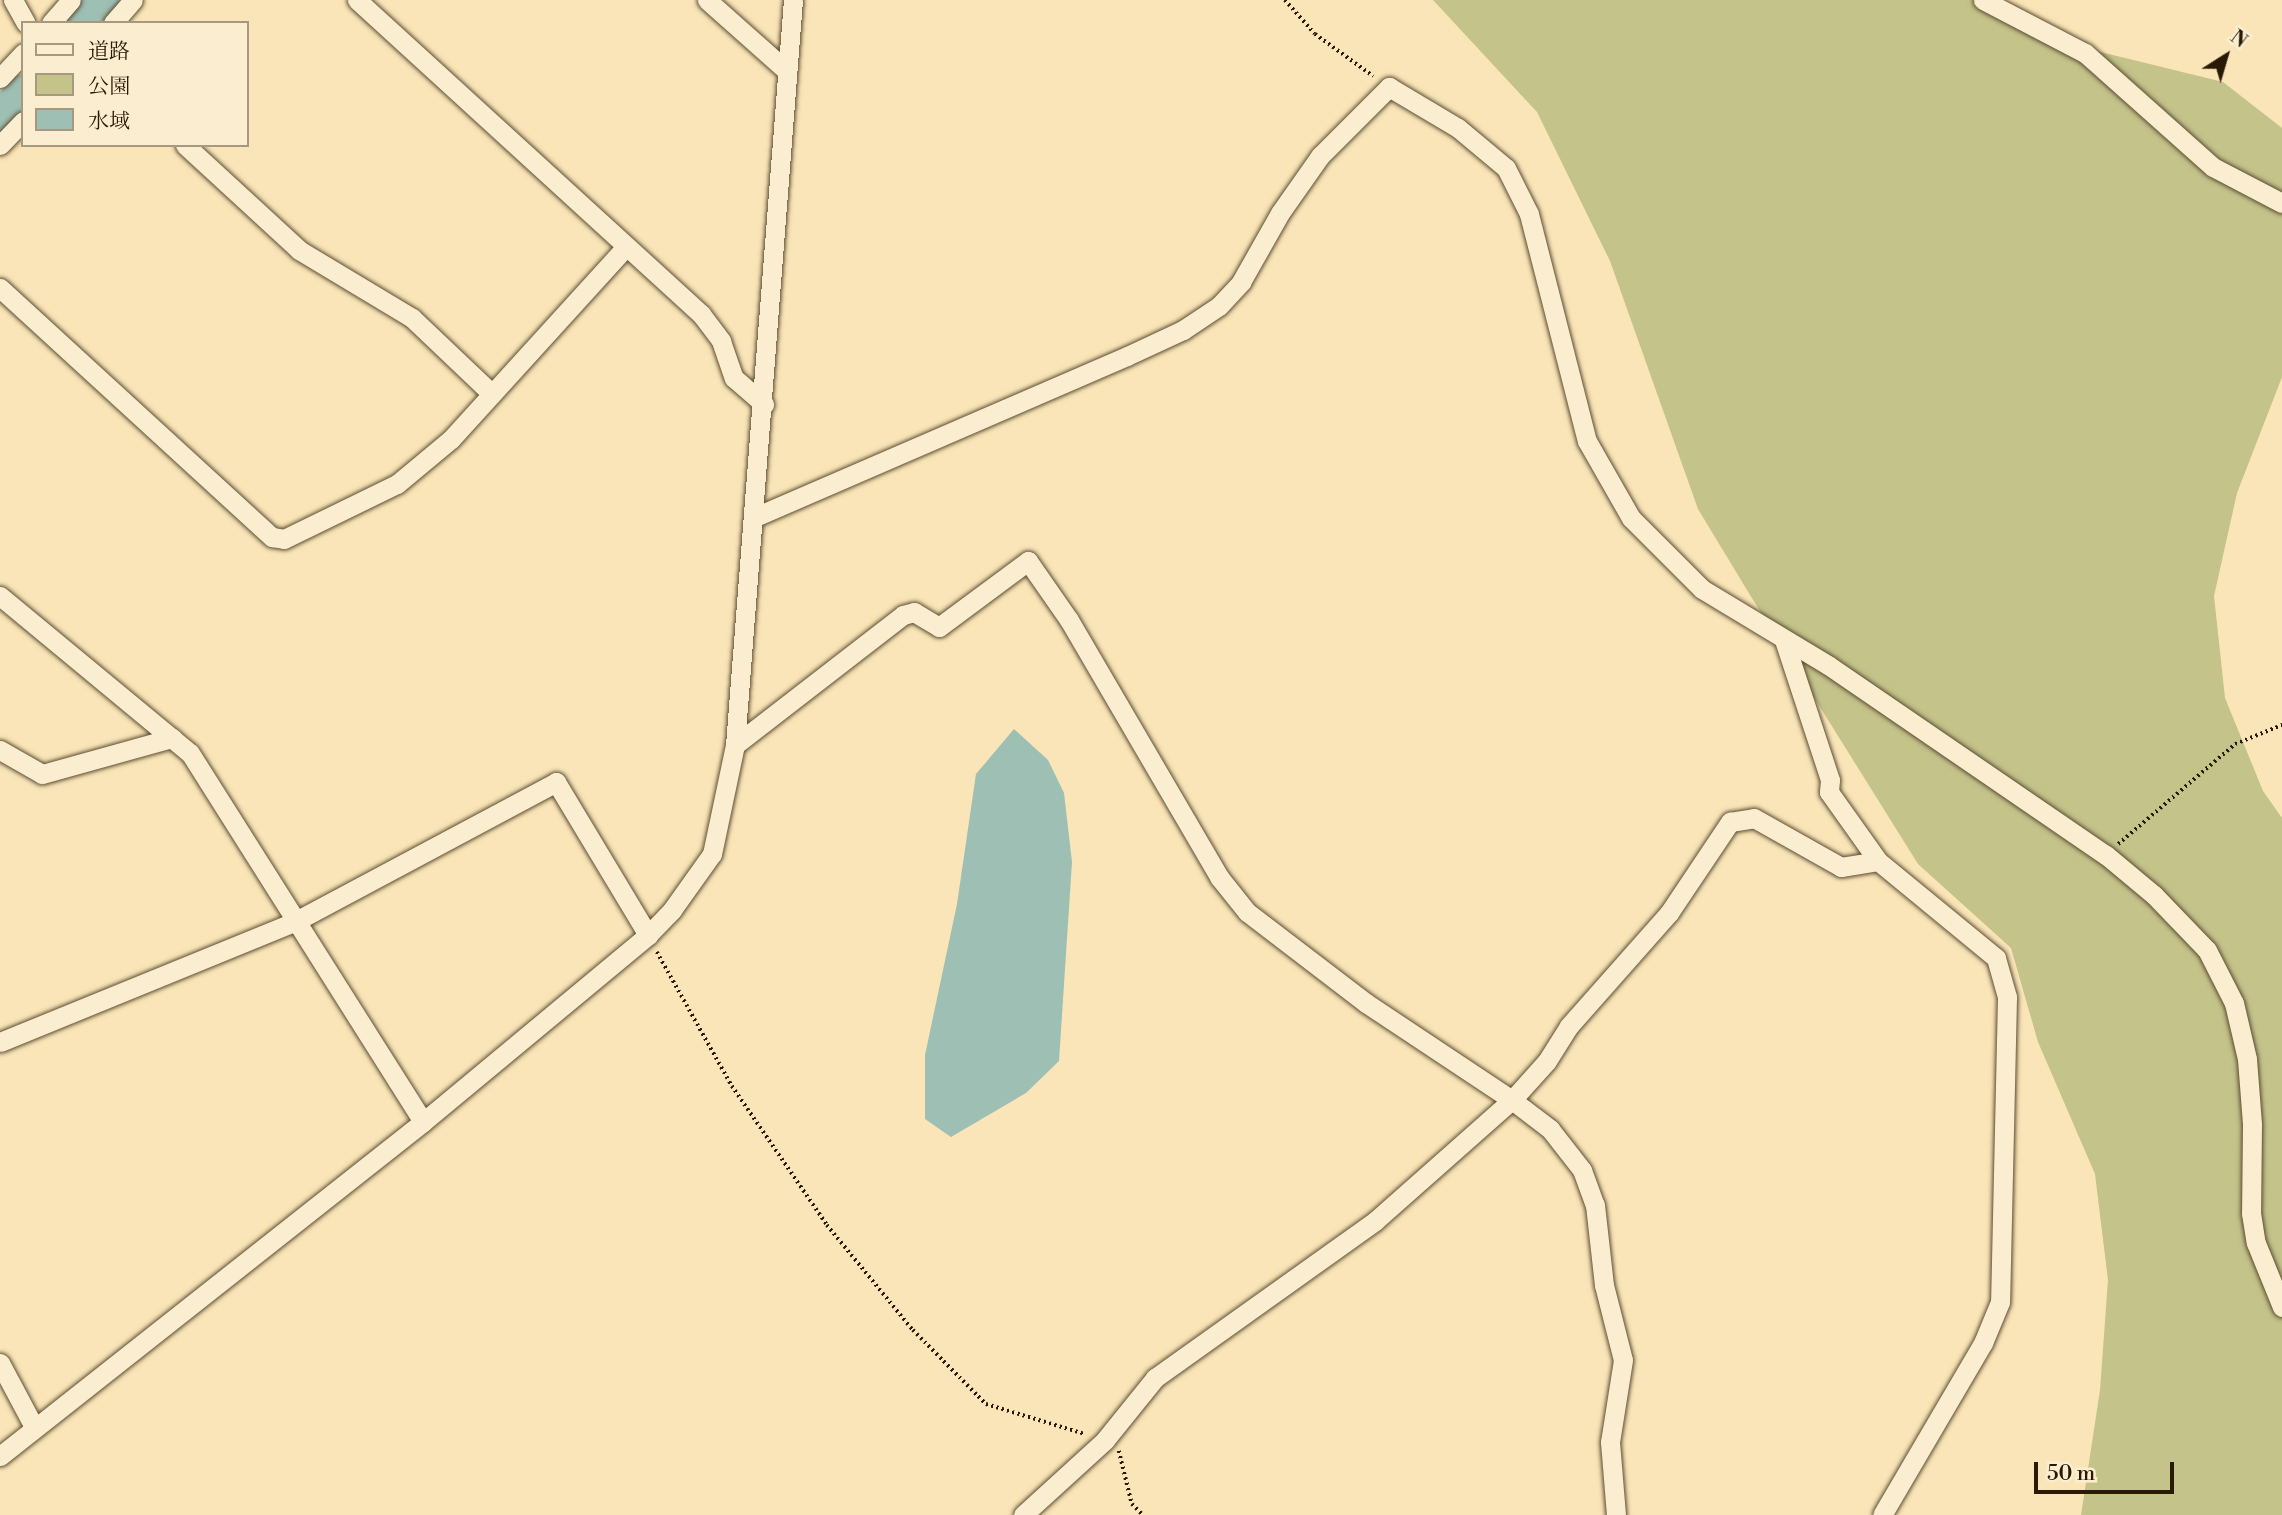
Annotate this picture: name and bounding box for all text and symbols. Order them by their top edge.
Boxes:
legend [21,21,248,147]
north arrow [2191,21,2261,91]
text: N [2225,25,2252,53]
text: 道路 [88,39,130,65]
text: 公園 [88,74,130,100]
text: 水域 [88,109,130,135]
scale bar [2037,1448,2177,1492]
text: 50 m [2047,1461,2095,1487]

